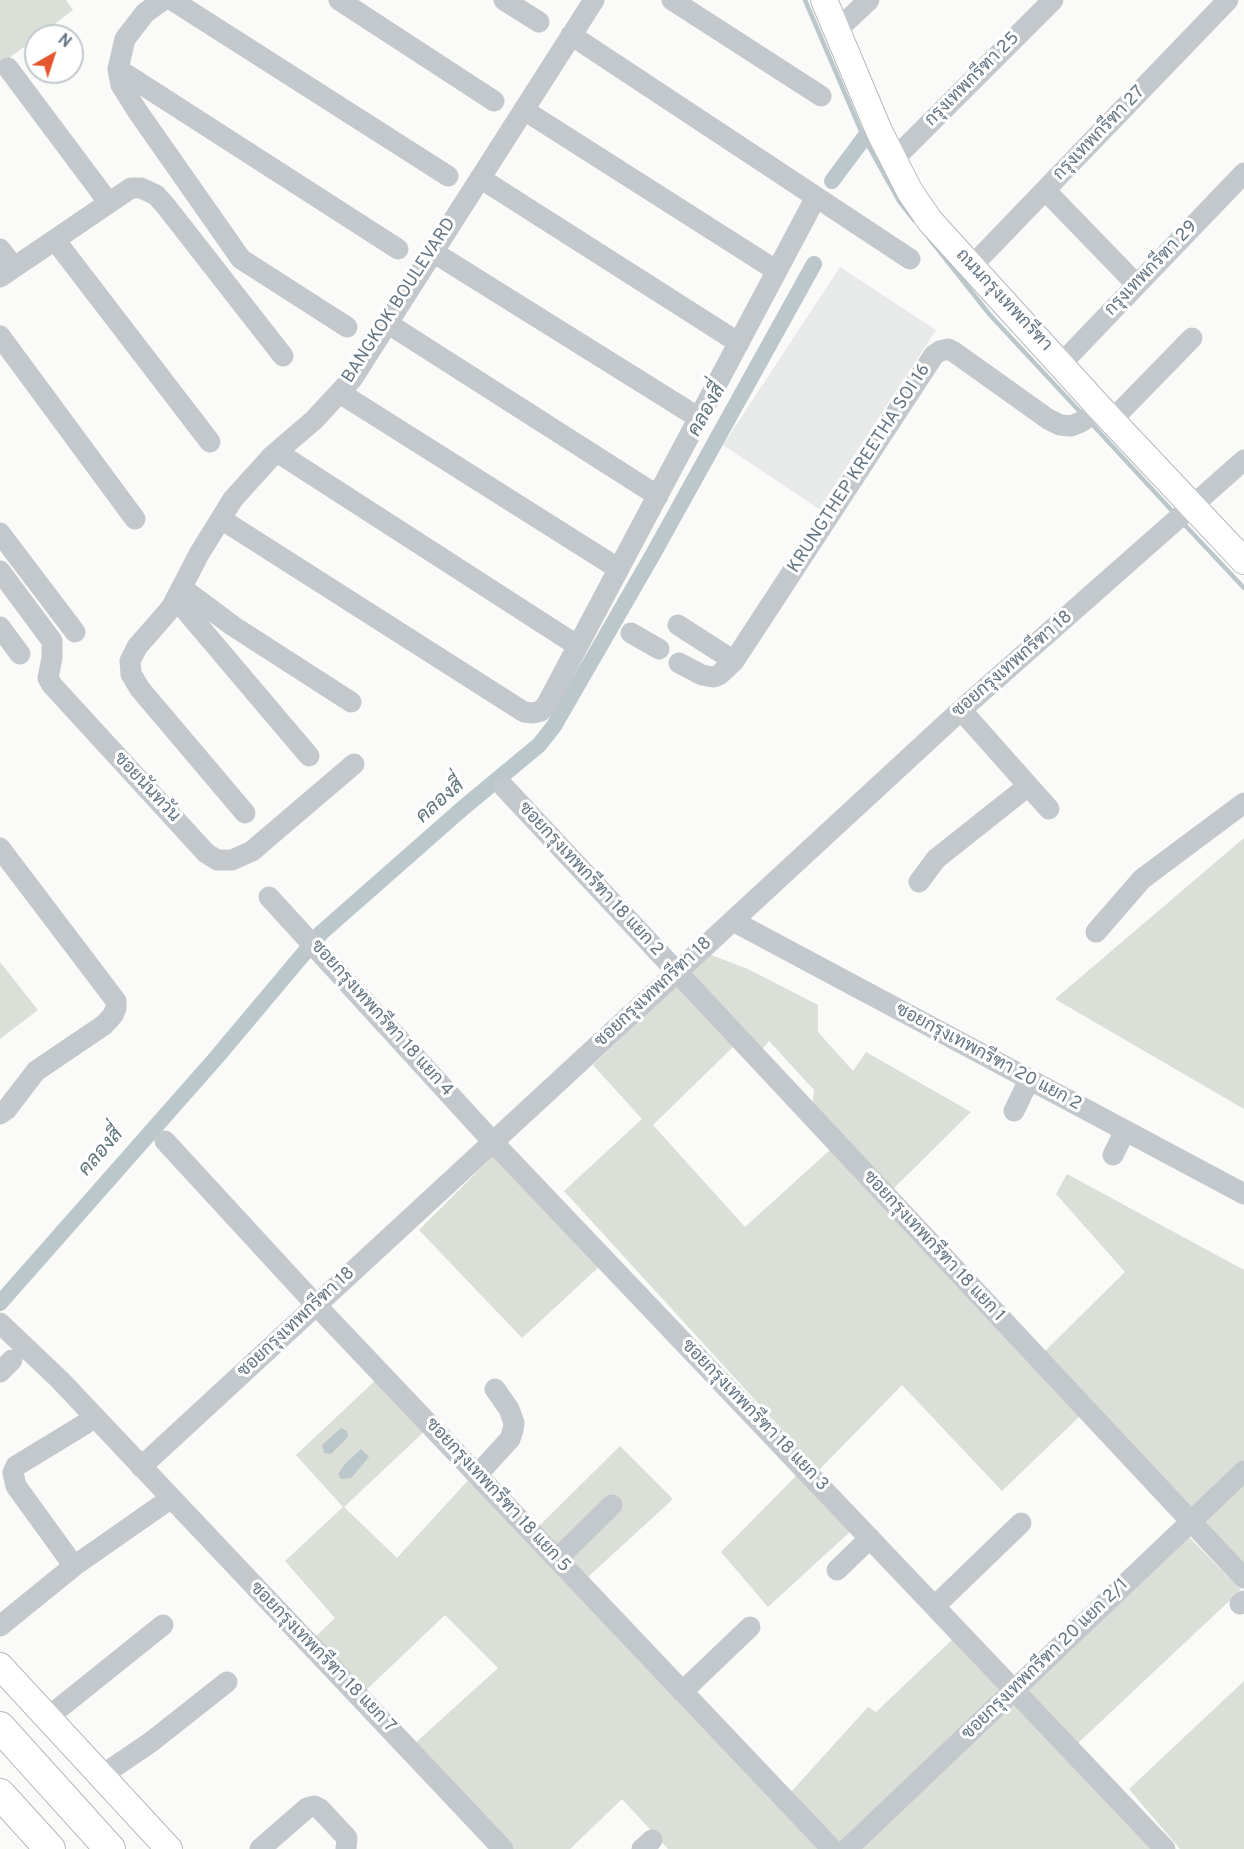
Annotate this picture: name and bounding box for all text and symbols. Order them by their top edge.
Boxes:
north arrow [24,24,84,84]
street label: กรุงเทพกรีฑา 25 [921,28,1025,132]
text: N [53,30,75,53]
street label: กรุงเทพกรีฑา 27 [1050,82,1150,186]
street label: BANGKOK BOULEVARD [338,214,462,388]
street label: กรุงเทพกรีฑา 29 [1101,217,1203,321]
street label: ถนนกรุงเทพกรีฑา [950,246,1056,356]
street label: KRUNGTHEP KREETHA SOI 16 [784,360,936,578]
water label: คลองสี่ [684,381,732,441]
street label: ซอยกรุงเทพกรีฑา 18 [949,607,1077,723]
street label: ซอยนันทวัน [108,749,184,827]
water label: คลองสี่ [412,775,470,829]
street label: ซอยกรุงเทพกรีฑา 18 แยก 2 [513,799,667,961]
street label: ซอยกรุงเทพกรีฑา 18 [591,933,717,1053]
street label: ซอยกรุงเทพกรีฑา 18 แยก 4 [305,936,457,1102]
street label: ซอยกรุงเทพกรีฑา 20 แยก 2 [891,1000,1085,1116]
water label: คลองสี่ [75,1124,129,1182]
street label: ซอยกรุงเทพกรีฑา 18 แยก 1 [857,1167,1009,1327]
street label: ซอยกรุงเทพกรีฑา 18 [234,1263,360,1383]
street label: ซอยกรุงเทพกรีฑา 18 แยก 3 [676,1336,832,1496]
street label: ซอยกรุงเทพกรีฑา 18 แยก 5 [420,1414,574,1578]
street label: ซอยกรุงเทพกรีฑา 20 แยก 2/1 [958,1575,1134,1745]
street label: ซอยกรุงเทพกรีฑา 18 แยก 7 [244,1578,400,1738]

